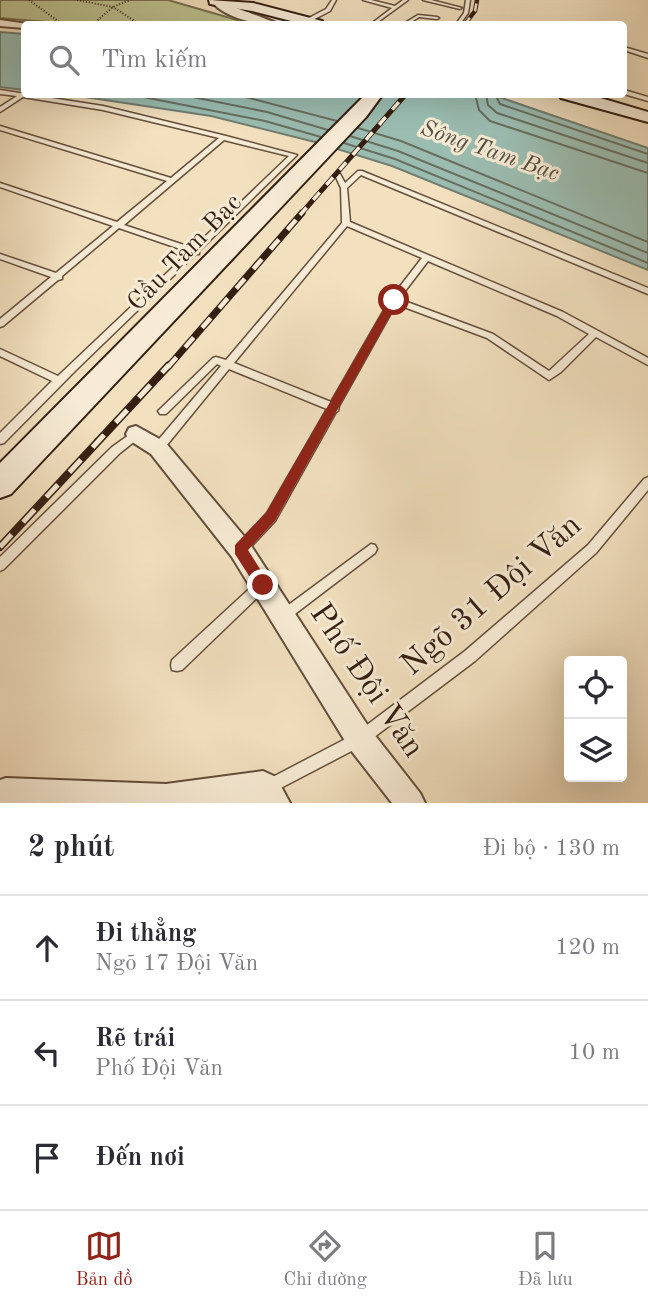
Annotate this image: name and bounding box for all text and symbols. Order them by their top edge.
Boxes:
search box [21,21,627,98]
icon: search [45,41,83,79]
text: Tìm kiếm [101,47,208,73]
water label: Sông Tam Bạc [417,116,562,186]
street label: Cầu Tam Bạc [122,188,247,317]
route start [378,284,409,315]
street label: Ngõ 31 Đội Văn [396,509,588,683]
route end [247,569,278,600]
street label: Phố Đội Văn [303,597,431,764]
map controls [564,656,627,782]
button: locate [564,656,627,719]
button: layers [564,719,627,782]
text: 2 phút [28,833,114,863]
text: Đi bộ · 130 m [482,837,620,860]
text: Đi thẳng [95,921,197,947]
icon: ahead [28,929,66,967]
text: 120 m [555,936,620,959]
text: Ngõ 17 Đội Văn [95,952,258,975]
text: Rẽ trái [95,1026,175,1052]
icon: left [28,1034,66,1072]
text: 10 m [569,1041,620,1064]
text: Phố Đội Văn [95,1057,223,1080]
icon: arrive [28,1139,66,1177]
text: Đến nơi [95,1145,185,1171]
tab: Bản đồ [75,1227,133,1292]
tab: Chỉ đường [284,1227,367,1292]
tab: Đã lưu [518,1227,573,1292]

